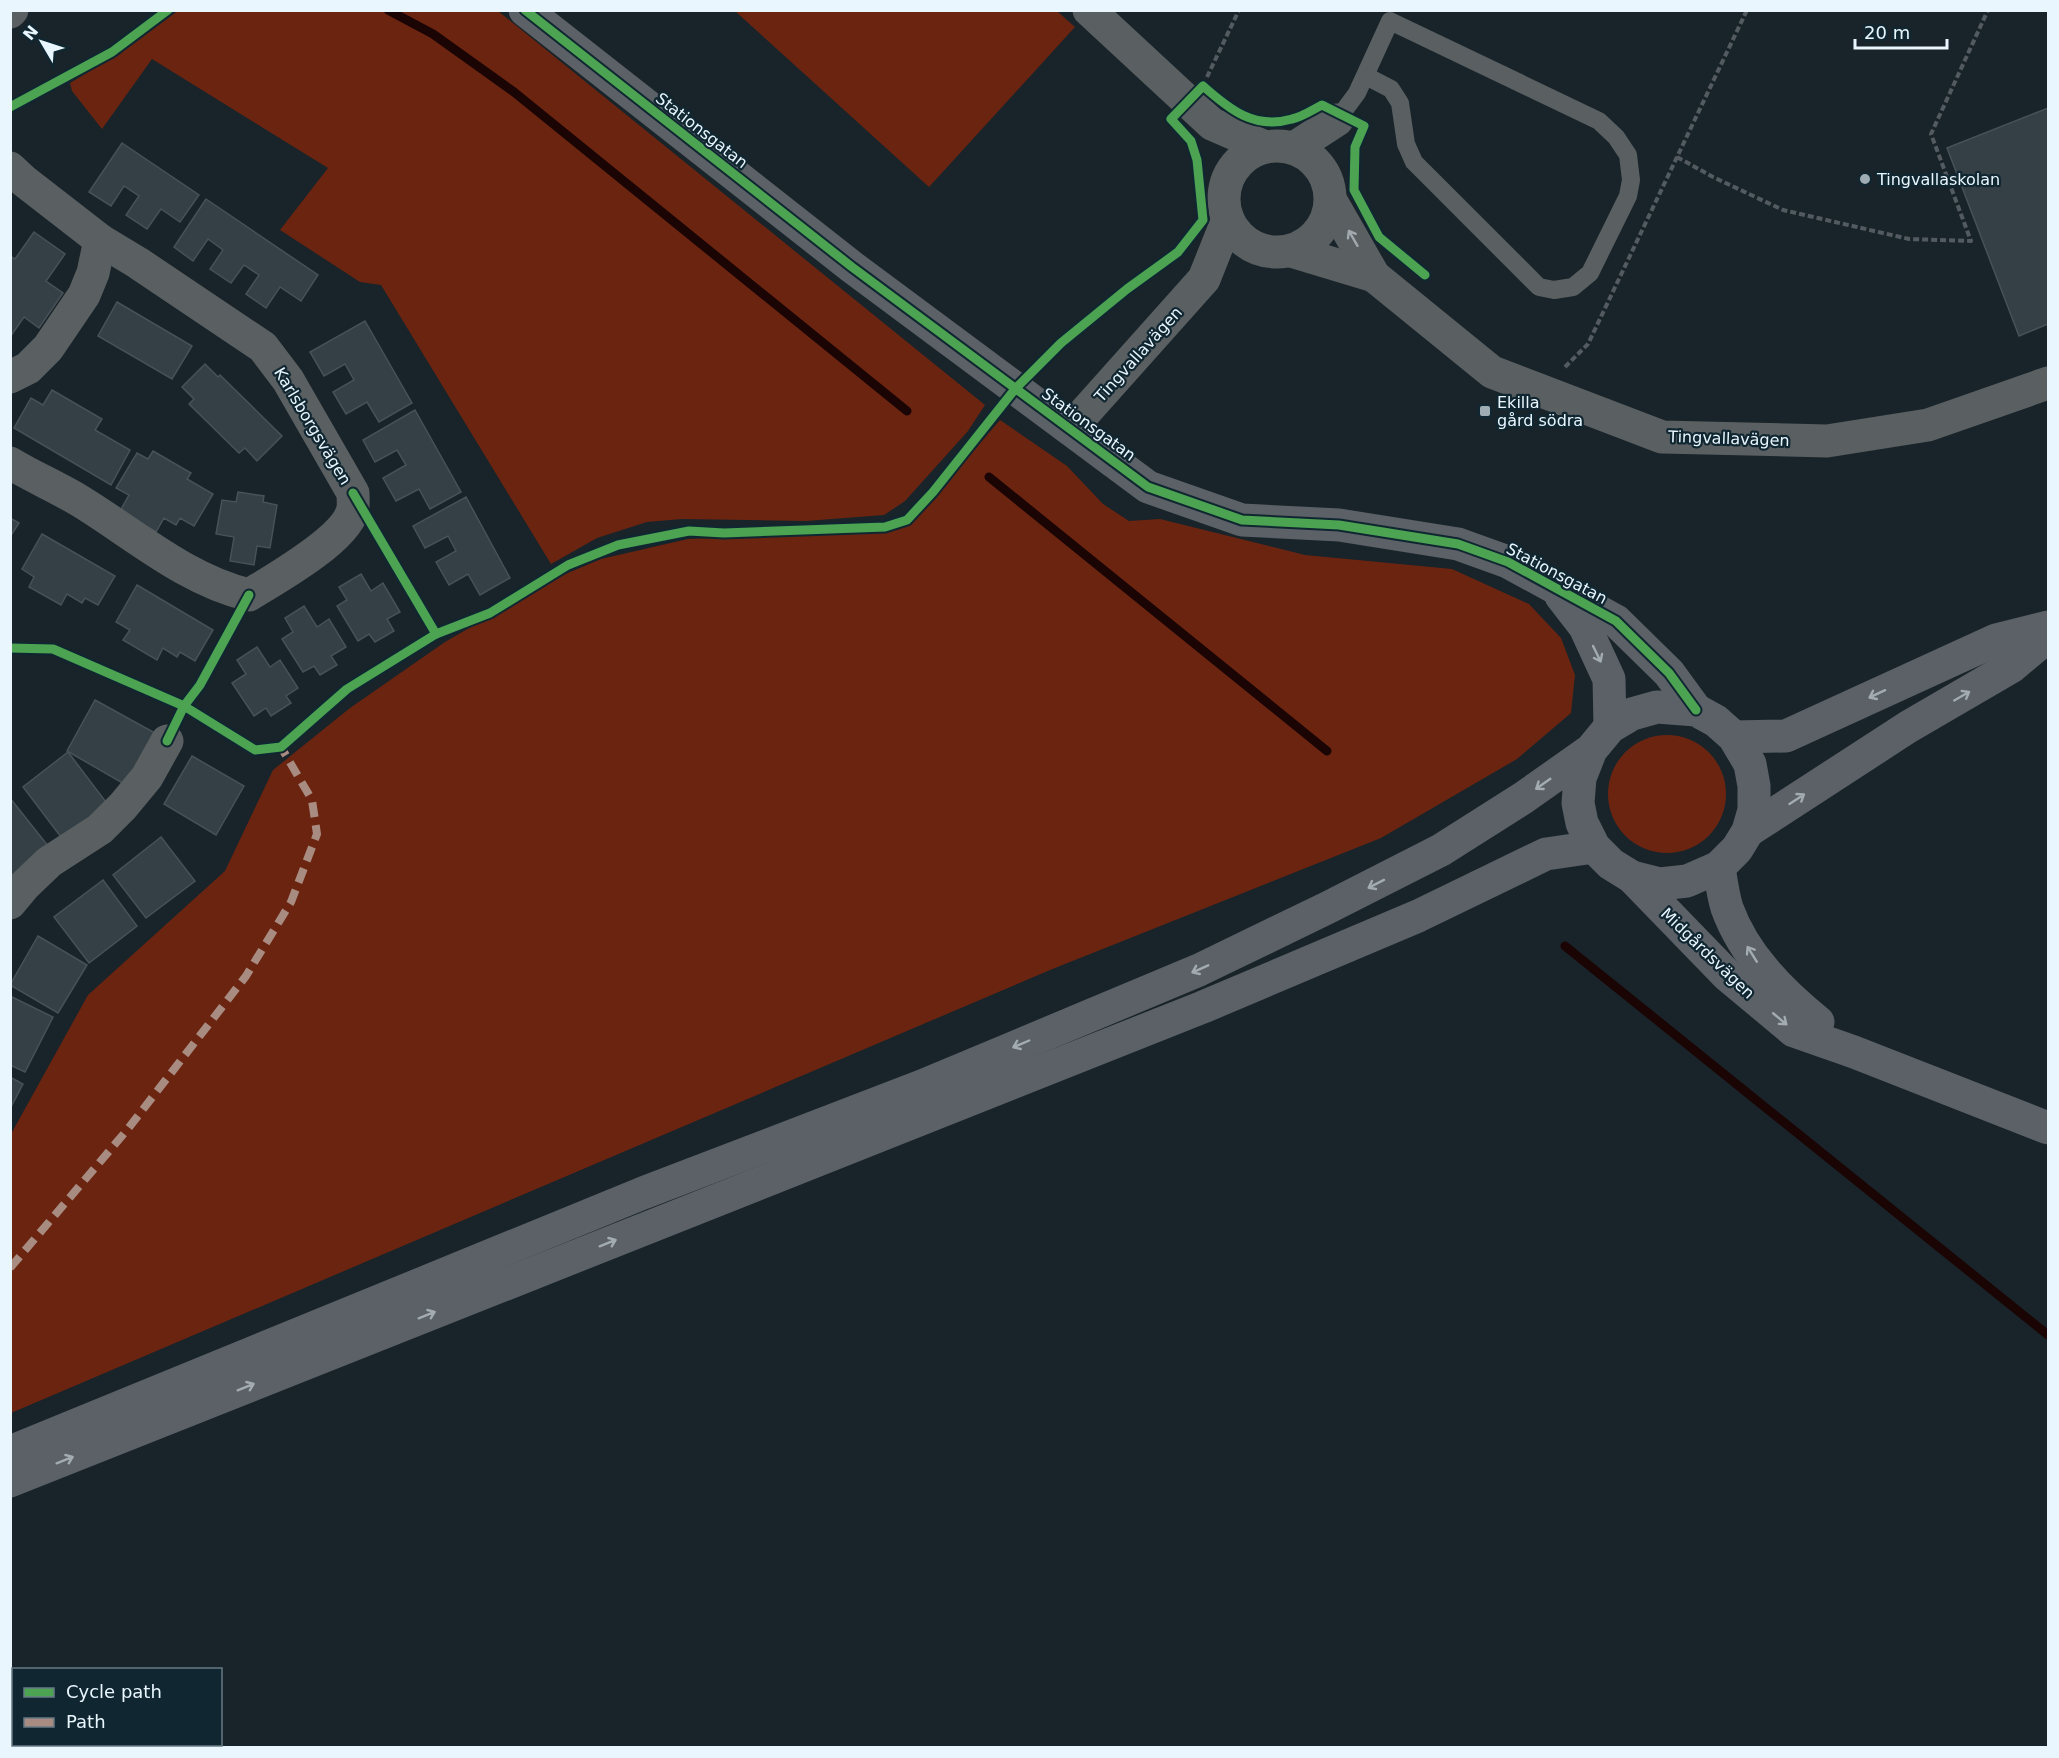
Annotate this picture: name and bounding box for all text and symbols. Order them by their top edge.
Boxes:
north arrow [12,12,72,72]
scale bar [1855,12,1946,50]
text: N [19,22,42,44]
text: 20 m [1864,22,1910,43]
street label: Stationsgatan [652,89,751,172]
place label: Tingvallaskolan [1876,170,2000,189]
marker: Tingvallaskolan [1858,172,1872,186]
one-way arrow [1346,230,1358,247]
street label: Tingvallavägen [1090,303,1186,407]
street label: Karlsborgsvägen [270,364,355,488]
street label: Stationsgatan [1038,384,1139,465]
place label: Ekilla gård södra [1497,393,1583,430]
marker: Ekilla gård södra [1478,404,1492,418]
street label: Tingvallavägen [1667,427,1790,450]
street label: Stationsgatan [1503,539,1610,608]
one-way arrow [1592,644,1604,662]
one-way arrow [1869,689,1887,701]
one-way arrow [1953,689,1970,701]
one-way arrow [1535,778,1552,790]
one-way arrow [1788,793,1805,805]
one-way arrow [1367,878,1385,890]
street label: Midgårdsvägen [1657,904,1758,1003]
one-way arrow [1746,946,1758,963]
one-way arrow [1192,963,1210,975]
one-way arrow [1772,1013,1788,1026]
one-way arrow [1012,1039,1030,1050]
one-way arrow [599,1237,617,1248]
one-way arrow [417,1309,436,1320]
one-way arrow [236,1381,255,1392]
one-way arrow [55,1453,74,1464]
legend [12,1668,222,1746]
text: Cycle path [66,1681,162,1702]
text: Path [66,1711,106,1732]

